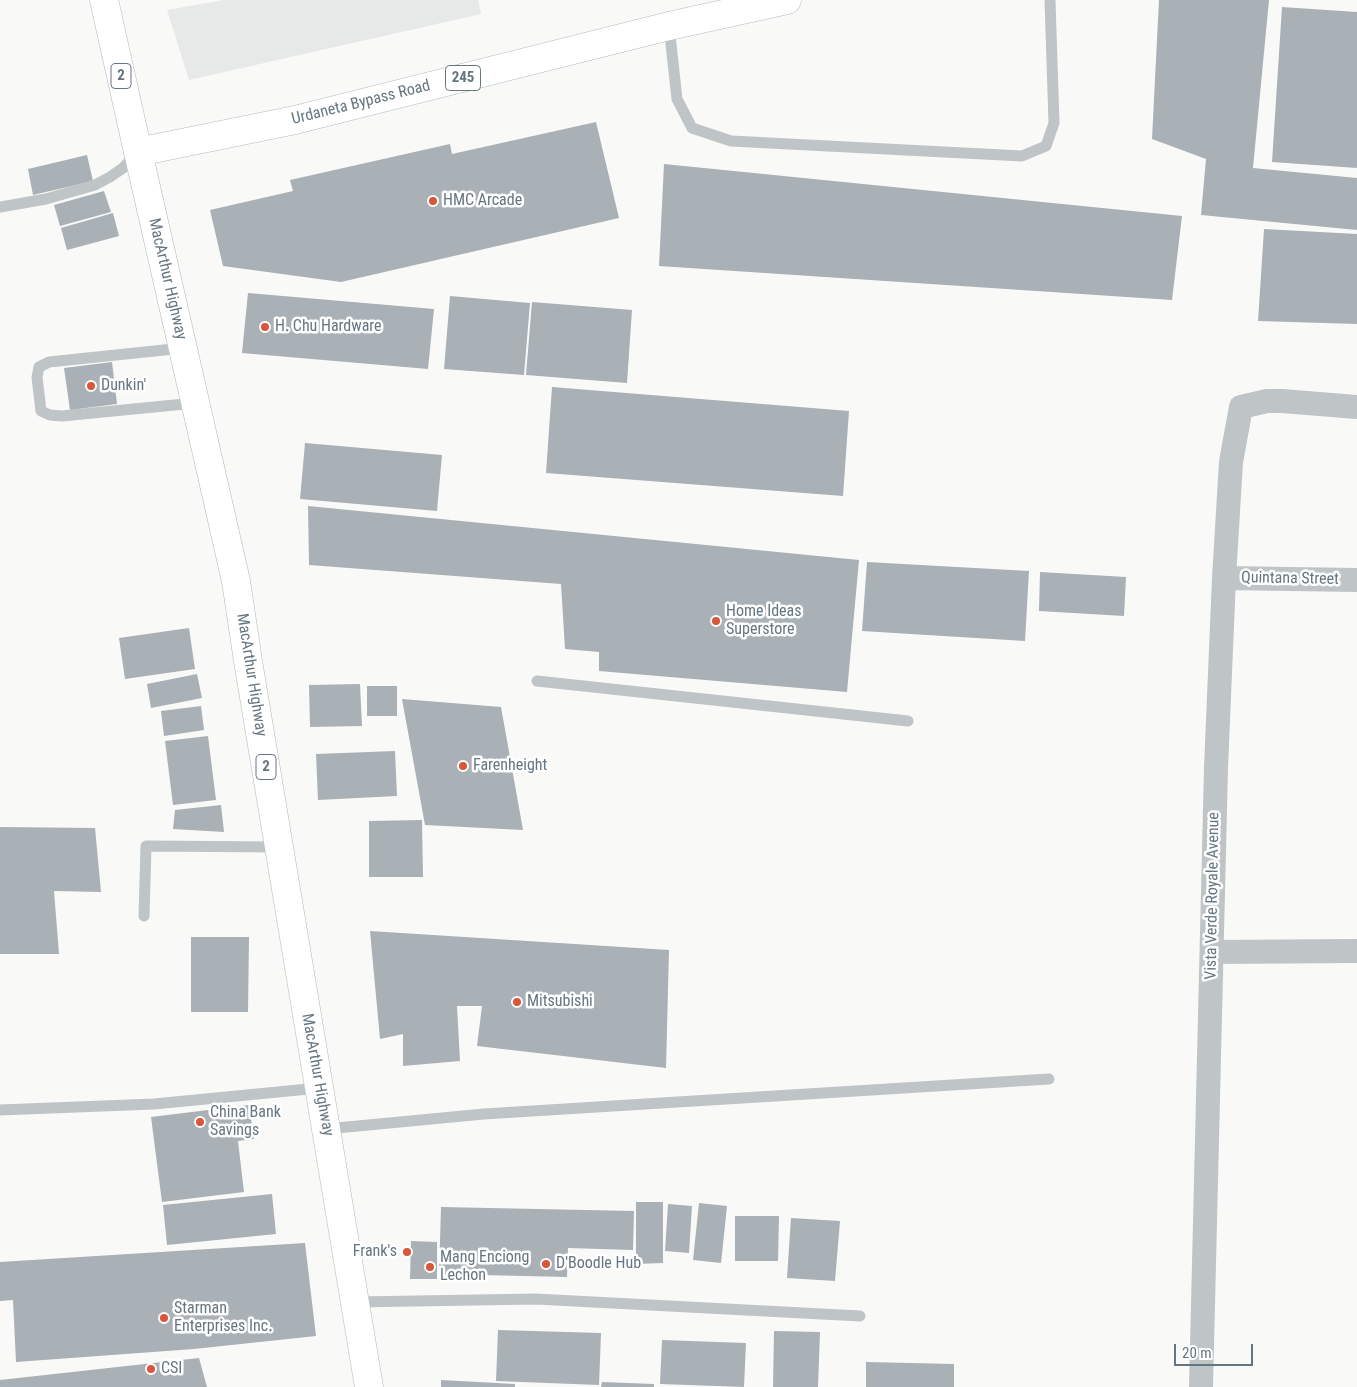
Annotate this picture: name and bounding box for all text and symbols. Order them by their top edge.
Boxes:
road number: 2 [111,64,131,88]
road number: 245 [446,66,480,90]
street label: Urdaneta Bypass Road [290,77,432,129]
place label: HMC Arcade [443,191,522,211]
marker: HMC Arcade [427,195,439,207]
street label: MacArthur Highway [144,216,190,342]
place label: H. Chu Hardware [275,317,382,337]
marker: H. Chu Hardware [259,321,271,333]
place label: Dunkin' [101,376,146,396]
marker: Dunkin' [85,380,97,392]
street label: Quintana Street [1241,569,1339,589]
place label: Home Ideas Superstore [726,602,802,640]
street label: MacArthur Highway [232,612,270,738]
marker: Home Ideas Superstore [710,615,722,627]
road number: 2 [256,754,276,780]
place label: Farenheight [473,756,547,776]
marker: Farenheight [457,760,469,772]
street label: Vista Verde Royale Avenue [1202,812,1224,980]
place label: Mitsubishi [527,992,593,1012]
marker: Mitsubishi [511,996,523,1008]
street label: MacArthur Highway [297,1012,337,1138]
place label: China Bank Savings [210,1103,281,1141]
marker: China Bank Savings [194,1116,206,1128]
place label: Frank's [353,1242,397,1262]
marker: Frank's [401,1246,413,1258]
place label: Mang Enciong Lechon [440,1248,530,1286]
place label: D'Boodle Hub [556,1254,641,1274]
marker: D'Boodle Hub [540,1258,552,1270]
marker: Mang Enciong Lechon [424,1261,436,1273]
place label: Starman Enterprises Inc. [174,1299,272,1337]
marker: Starman Enterprises Inc. [158,1312,170,1324]
scale bar [1177,1334,1256,1366]
text: 20 m [1182,1344,1212,1362]
place label: CSI [161,1359,182,1379]
marker: CSI [145,1363,157,1375]

